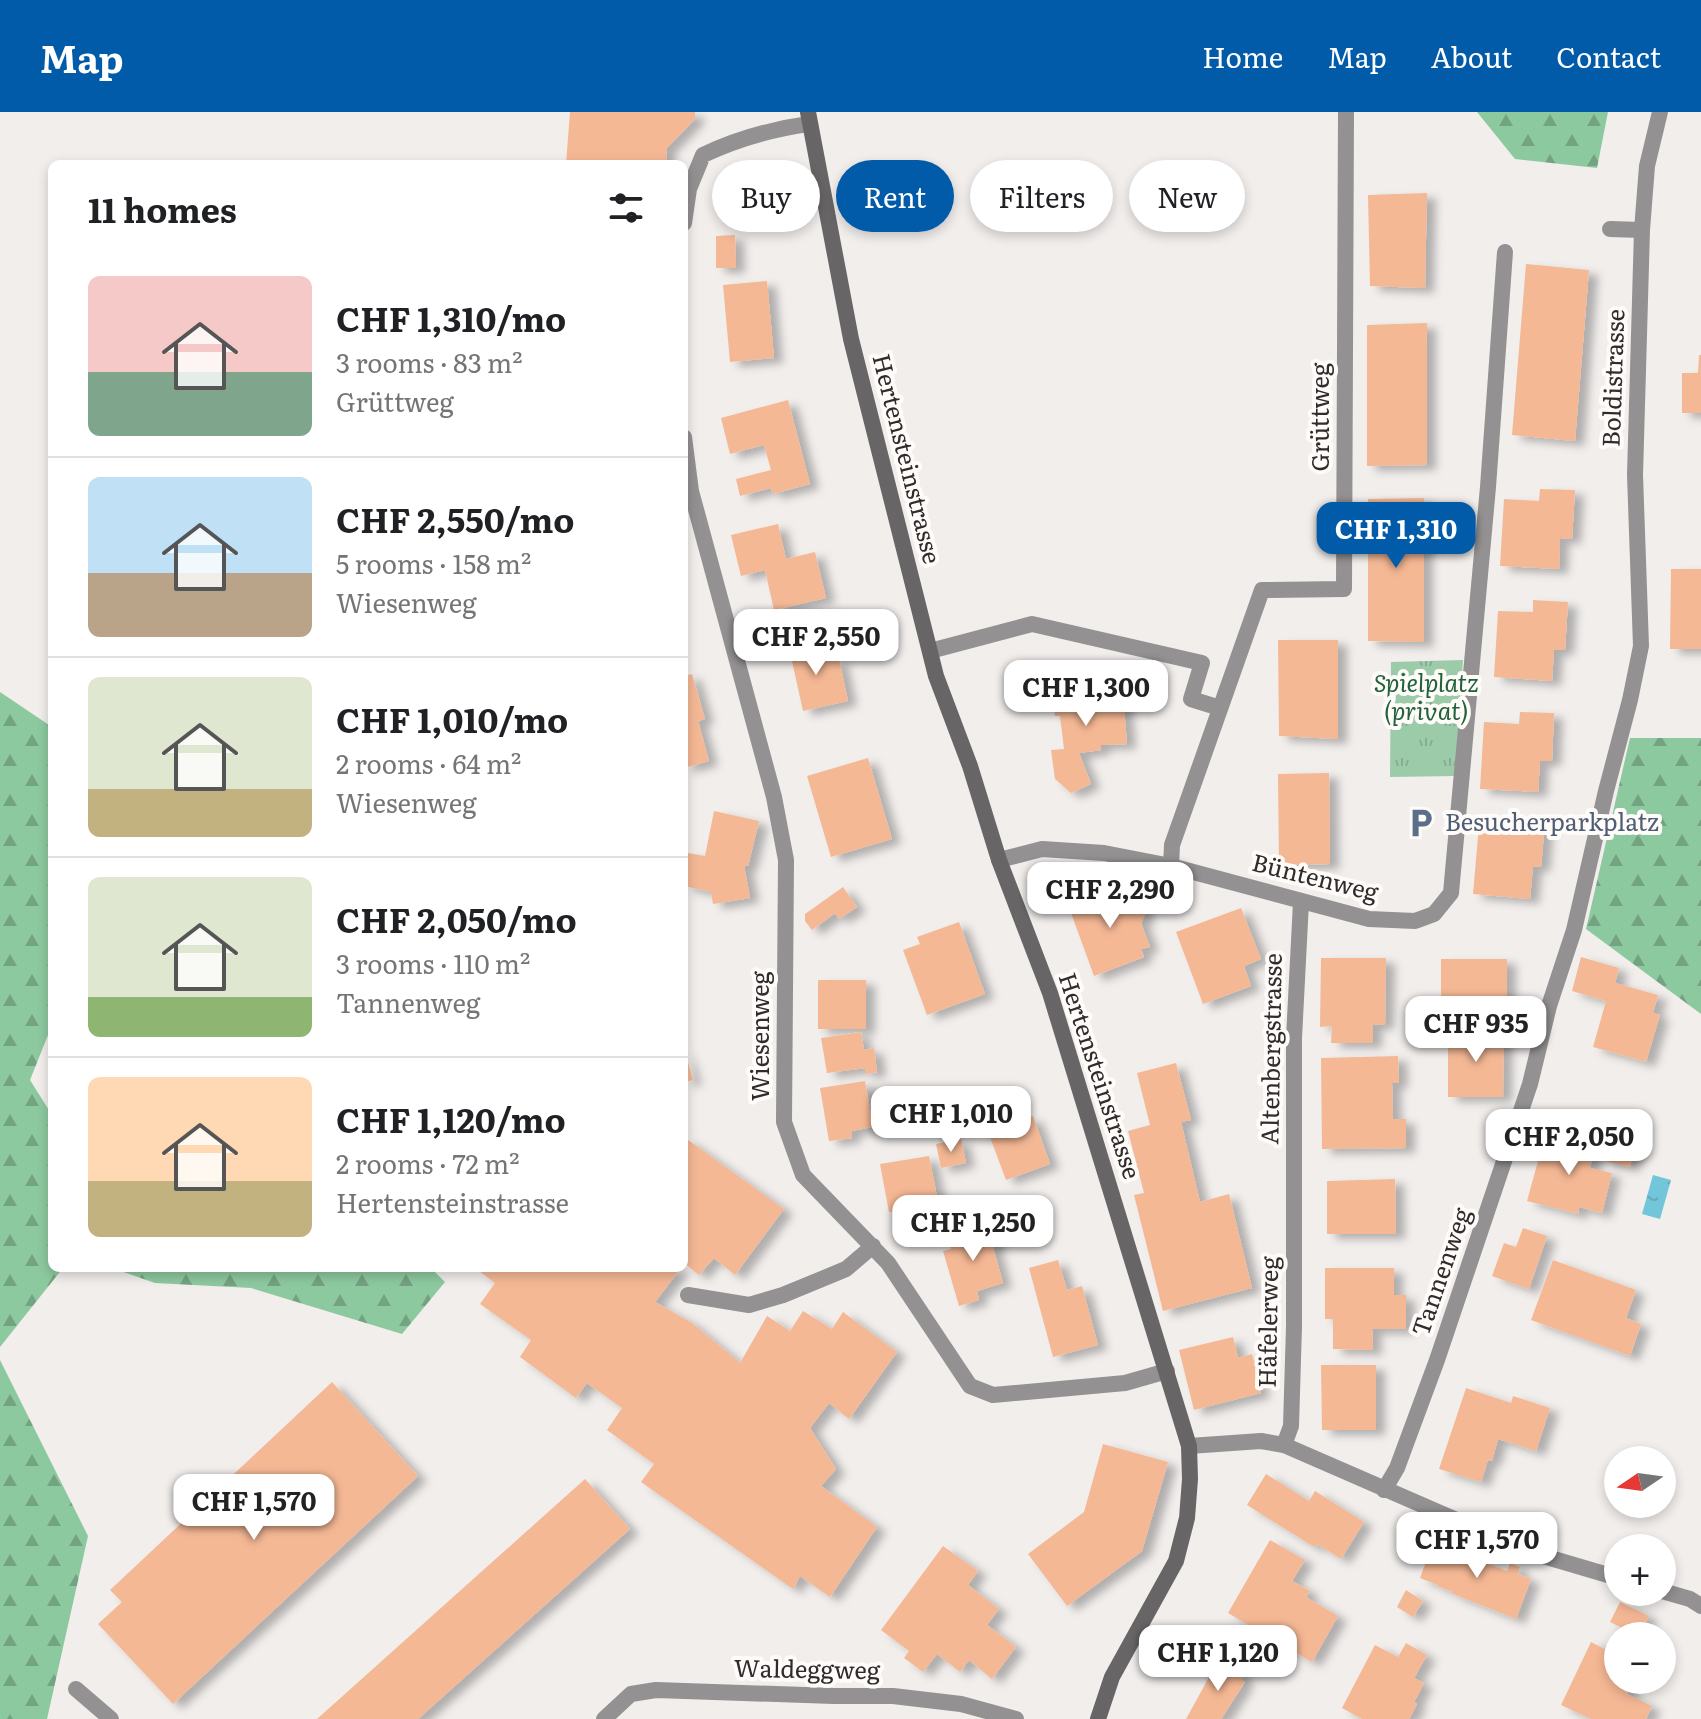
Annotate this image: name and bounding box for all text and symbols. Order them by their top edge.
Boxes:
text: Map [40,28,124,85]
text: Home [1202,35,1283,77]
text: Map [1327,35,1387,77]
text: About [1431,35,1512,77]
text: Contact [1556,35,1661,77]
chip: Buy [712,160,820,232]
chip: Rent [836,160,954,232]
chip: Filters [970,160,1113,232]
chip: New [1129,160,1245,232]
text: 11 homes [88,183,237,233]
icon: filters [604,186,648,230]
text: CHF 1,310/mo [336,292,566,342]
icon: home [152,308,248,404]
street label: Boldistrasse [1592,308,1631,447]
text: 3 rooms · 83 m² [336,342,522,381]
street label: Hertensteinstrasse [865,350,951,567]
street label: Grüttweg [1301,362,1336,471]
text: Grüttweg [336,381,454,420]
text: CHF 2,550/mo [336,493,574,543]
pin: CHF 1,310 [1304,502,1488,570]
text: CHF 1,310 [1335,508,1457,547]
icon: home [152,509,248,605]
text: 5 rooms · 158 m² [336,543,531,582]
text: Wiesenweg [336,582,477,621]
pin: CHF 2,550 [724,609,908,677]
text: CHF 2,550 [752,615,880,654]
pin: CHF 1,300 [994,660,1178,728]
park label: Spielplatz (privat) [1374,664,1478,727]
text: CHF 1,300 [1022,666,1150,705]
text: CHF 1,010/mo [336,693,568,743]
icon: home [152,709,248,805]
text: 2 rooms · 64 m² [336,743,521,782]
text: Wiesenweg [336,782,477,821]
place label: Besucherparkplatz [1445,803,1659,838]
parking icon: Besucherparkplatz [1404,806,1438,840]
street label: Büntenweg [1249,843,1383,908]
pin: CHF 2,290 [1018,862,1202,930]
text: CHF 2,290 [1045,868,1175,907]
text: CHF 2,050/mo [336,893,577,943]
icon: home [152,909,248,1005]
text: 3 rooms · 110 m² [336,943,530,982]
street label: Altenbergstrasse [1250,953,1289,1145]
street label: Hertensteinstrasse [1051,967,1151,1183]
street label: Wiesenweg [741,970,776,1101]
text: Tannenweg [336,982,481,1021]
pin: CHF 935 [1402,996,1550,1064]
text: CHF 935 [1423,1002,1529,1041]
pin: CHF 1,010 [859,1086,1043,1154]
text: CHF 1,010 [889,1092,1013,1131]
text: CHF 1,120/mo [336,1093,566,1143]
icon: home [152,1109,248,1205]
pin: CHF 2,050 [1477,1109,1661,1177]
text: CHF 2,050 [1504,1115,1634,1154]
text: 2 rooms · 72 m² [336,1143,520,1182]
text: Hertensteinstrasse [336,1182,569,1221]
pin: CHF 1,250 [881,1195,1065,1263]
text: CHF 1,250 [910,1201,1036,1240]
street label: Tannenweg [1401,1202,1478,1340]
street label: Häfelerweg [1248,1255,1285,1388]
north arrow [1604,1446,1676,1518]
map controls [1604,1446,1676,1694]
pin: CHF 1,570 [162,1474,346,1542]
text: CHF 1,570 [191,1480,317,1519]
pin: CHF 1,570 [1385,1512,1569,1580]
text: CHF 1,570 [1414,1518,1540,1557]
button: + [1604,1534,1676,1606]
button: − [1604,1622,1676,1694]
pin: CHF 1,120 [1126,1625,1310,1693]
text: CHF 1,120 [1157,1631,1279,1670]
street label: Waldeggweg [734,1649,881,1686]

